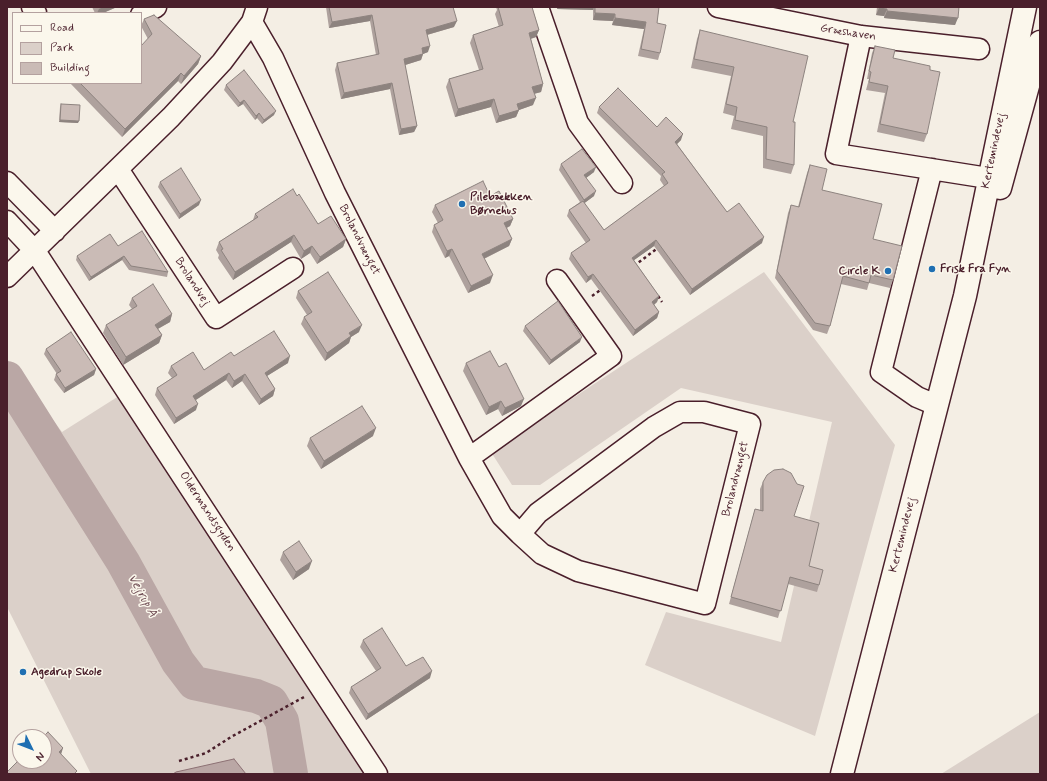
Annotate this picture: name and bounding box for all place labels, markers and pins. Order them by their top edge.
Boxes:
place label: Pilebækken Børnehus [470,190,532,218]
marker: Pilebækken Børnehus [457,199,467,209]
place label: Frisk Fra Fyn [940,262,1011,276]
place label: Circle K [839,264,880,278]
marker: Frisk Fra Fyn [927,264,937,274]
marker: Circle K [883,266,893,276]
place label: Agedrup Skole [31,665,102,679]
marker: Agedrup Skole [18,667,28,677]

